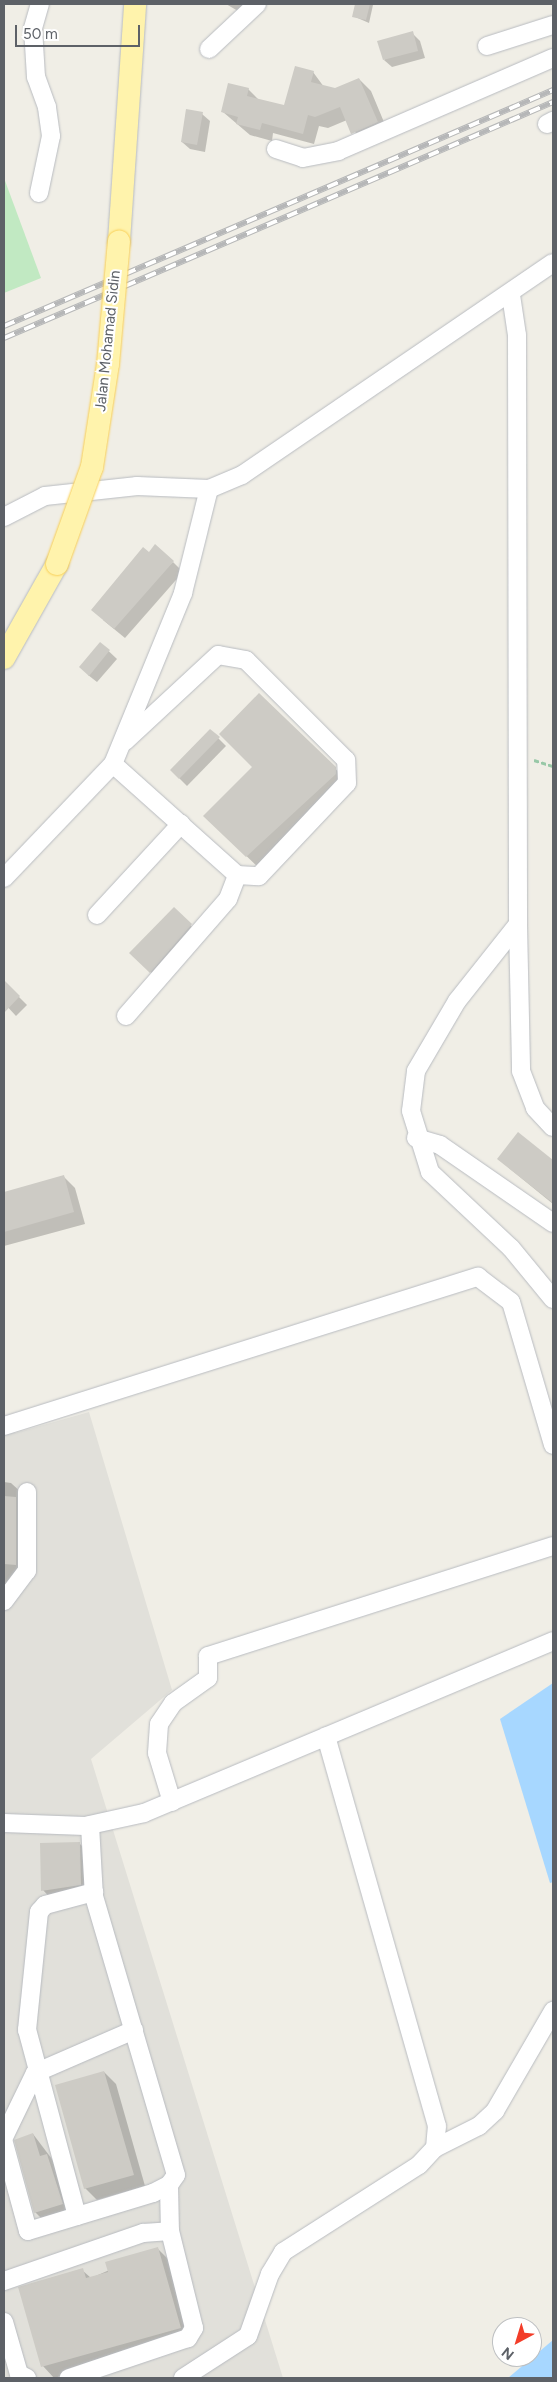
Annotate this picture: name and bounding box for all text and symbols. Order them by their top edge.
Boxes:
scale bar [18,15,142,47]
text: 50 m [23,25,58,43]
street label: Jalan Mohamad Sidin [92,269,124,413]
north arrow [492,2317,542,2367]
text: N [498,2343,517,2363]

